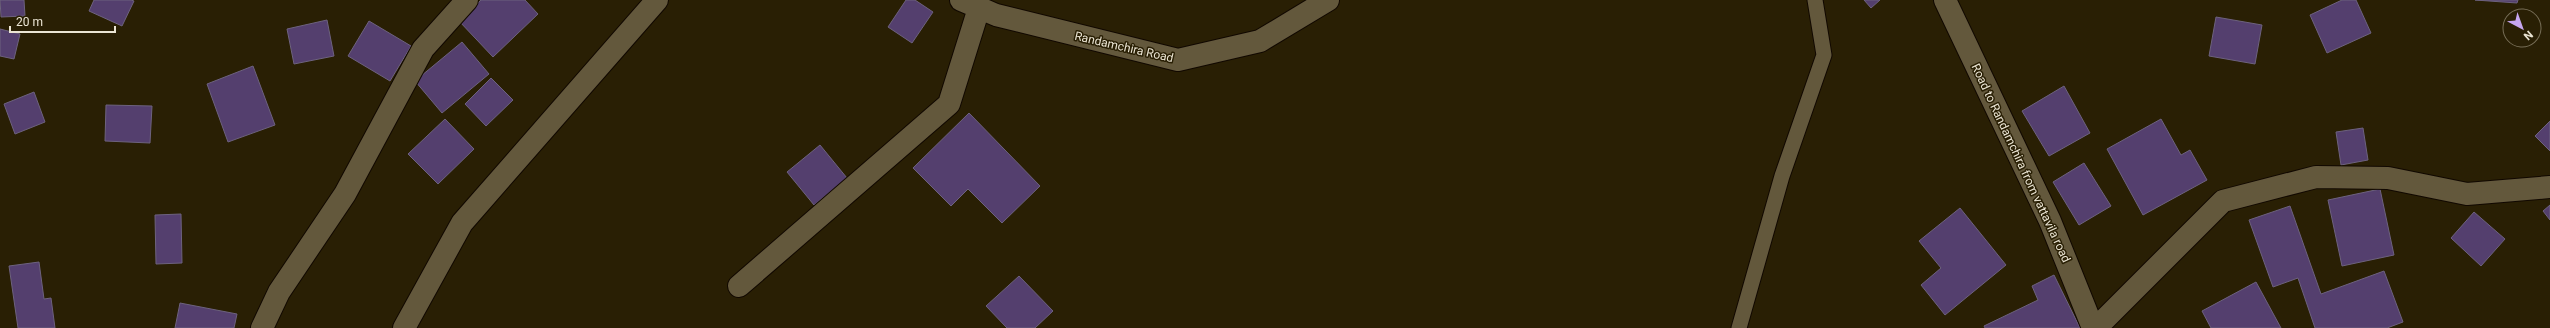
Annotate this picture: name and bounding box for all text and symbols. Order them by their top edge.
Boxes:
scale bar [10,8,115,34]
north arrow [2502,8,2542,48]
text: 20 m [16,15,43,29]
text: N [2521,28,2535,43]
street label: Randamchira Road [1073,29,1175,65]
street label: Road to Randamchira from vattavila road [1969,61,2073,265]

